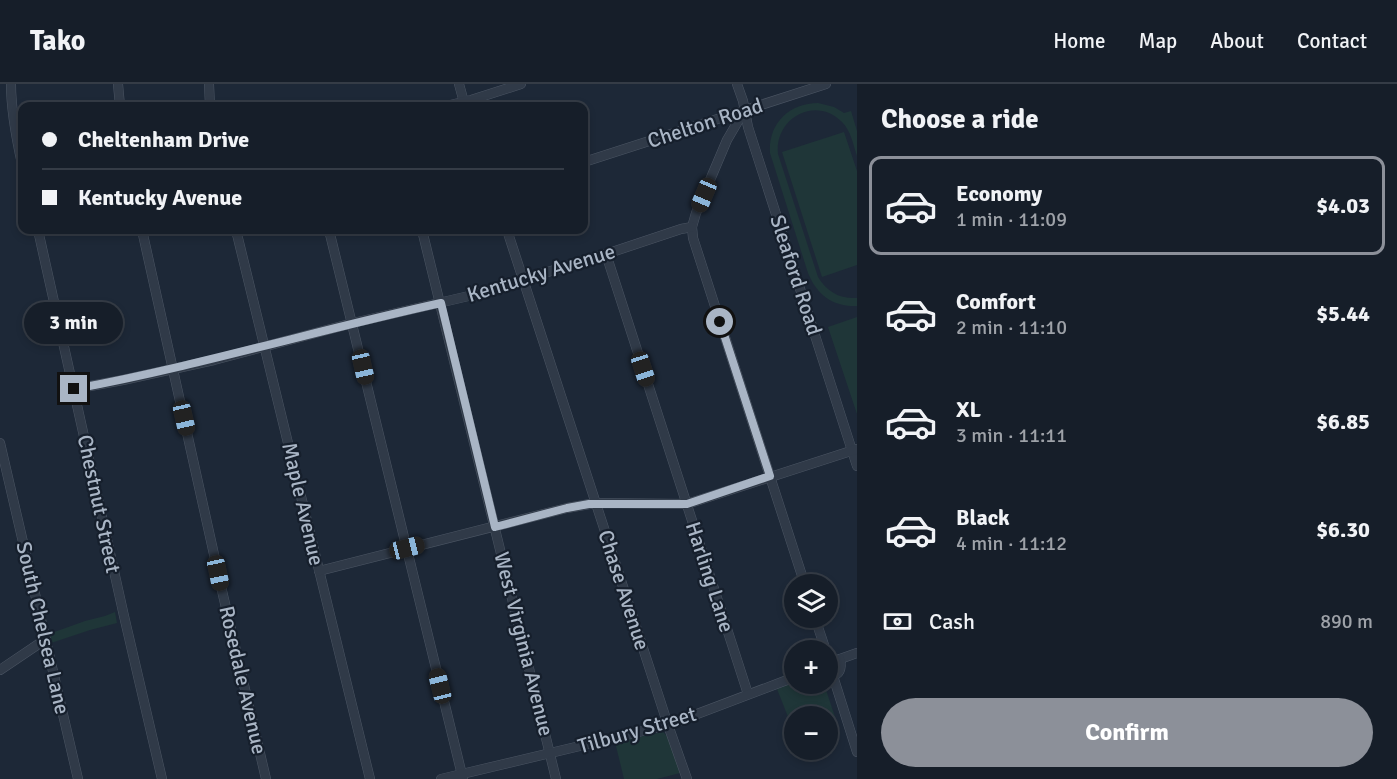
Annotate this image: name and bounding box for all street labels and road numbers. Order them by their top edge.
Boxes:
street label: Chelton Road [644,92,766,154]
street label: Sleaford Road [764,212,828,338]
street label: Kentucky Avenue [464,238,618,308]
street label: Chestnut Street [72,432,126,576]
street label: Maple Avenue [276,440,330,568]
street label: Harling Lane [680,518,740,636]
street label: Chase Avenue [592,527,656,653]
street label: South Chelsea Lane [10,539,76,717]
street label: West Virginia Avenue [489,549,559,739]
street label: Rosedale Avenue [213,603,273,757]
street label: Tilbury Street [575,701,699,759]

